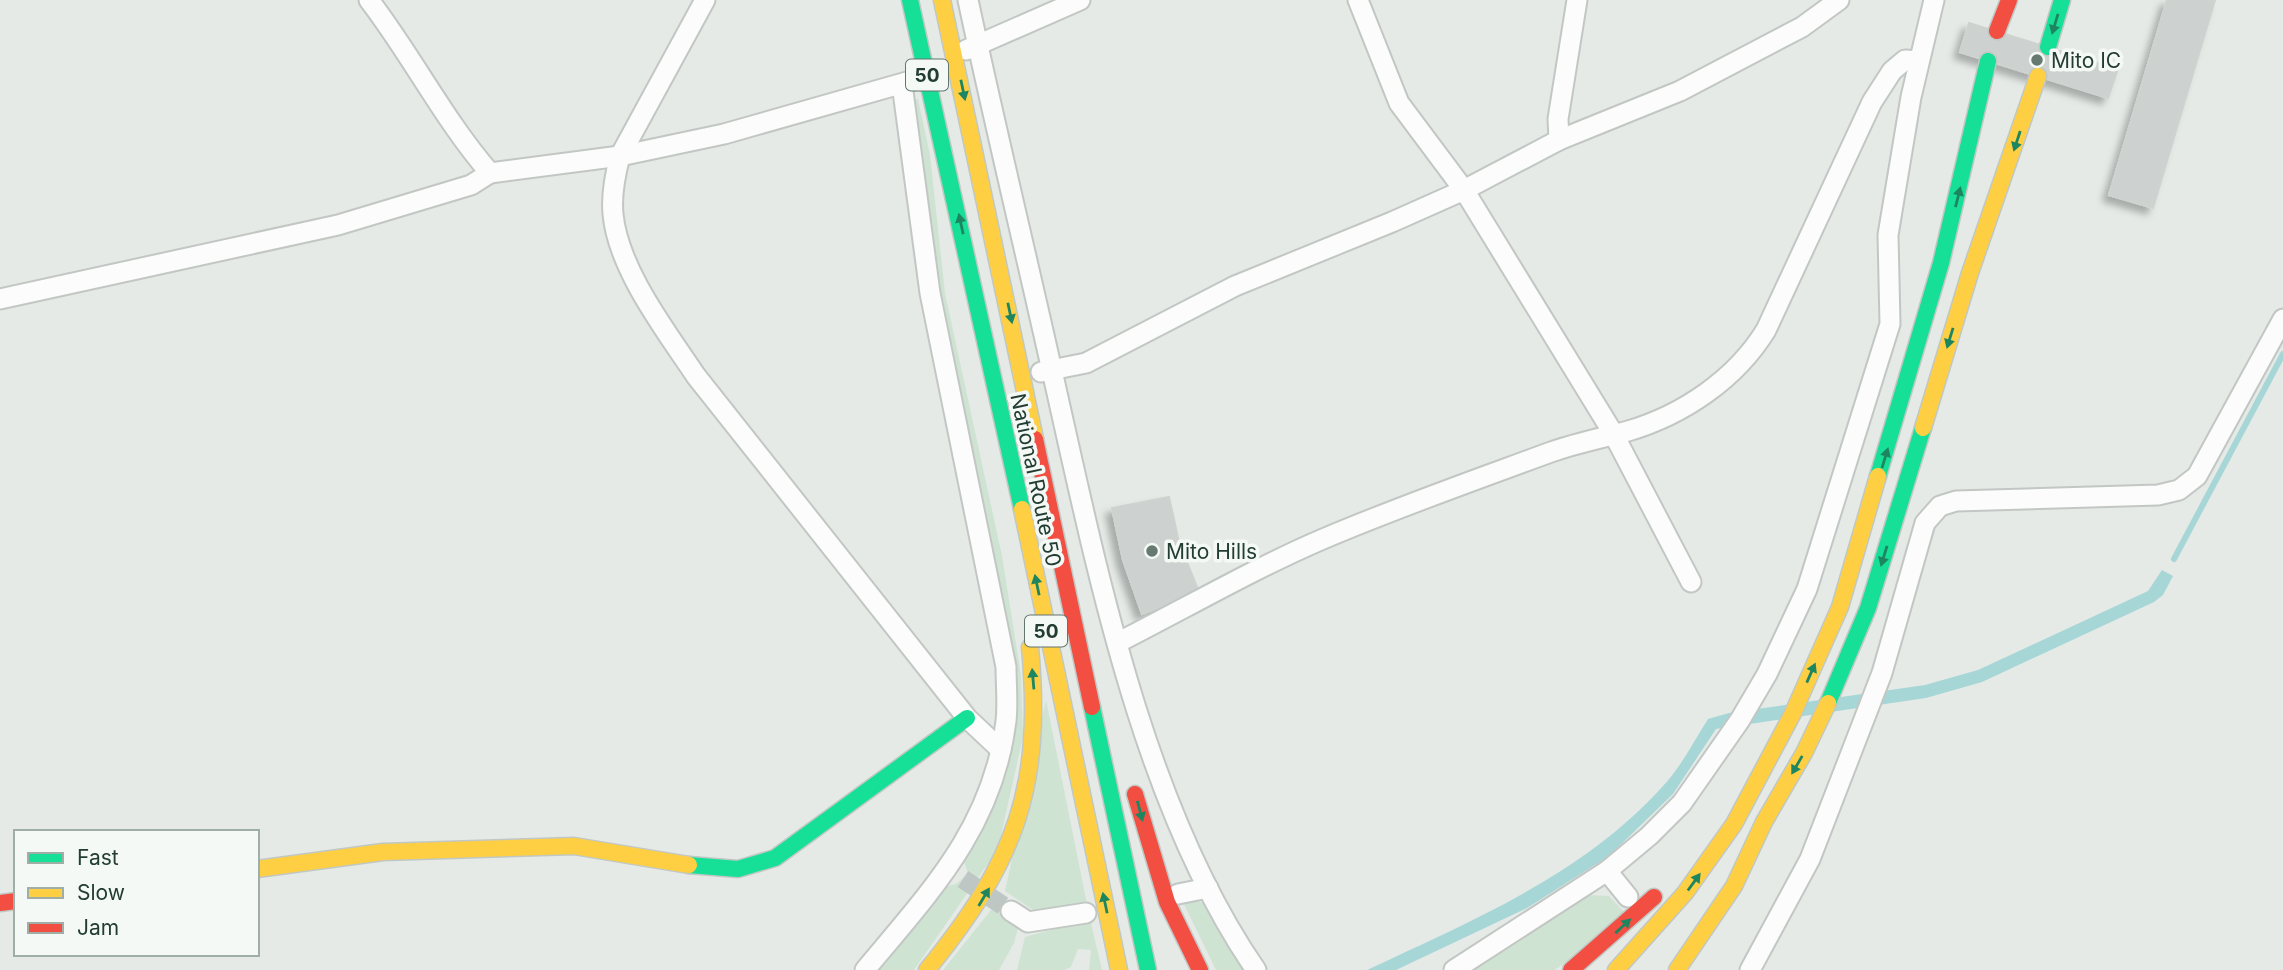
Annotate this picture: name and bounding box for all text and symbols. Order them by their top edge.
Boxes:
one-way arrow [2049,13,2059,34]
place label: Mito IC [2051,48,2121,73]
marker: Mito IC [2029,52,2045,68]
road number: 50 [906,60,948,90]
one-way arrow [958,79,969,101]
one-way arrow [2011,131,2022,152]
one-way arrow [1952,186,1963,208]
one-way arrow [956,213,967,235]
one-way arrow [1004,302,1015,324]
one-way arrow [1945,328,1955,349]
street label: National Route 50 [1005,391,1067,569]
one-way arrow [1880,447,1890,468]
place label: Mito Hills [1166,539,1257,564]
marker: Mito Hills [1144,543,1160,559]
one-way arrow [1879,545,1889,566]
one-way arrow [1031,574,1042,596]
road number: 50 [1025,616,1067,646]
one-way arrow [1806,662,1817,683]
one-way arrow [1027,668,1038,690]
one-way arrow [1791,756,1803,775]
one-way arrow [1135,801,1146,823]
legend [14,830,259,956]
text: Fast [77,845,119,870]
one-way arrow [1687,873,1701,891]
text: Slow [77,880,125,905]
one-way arrow [978,888,990,907]
one-way arrow [1099,892,1110,914]
text: Jam [77,915,119,940]
one-way arrow [1614,918,1632,934]

